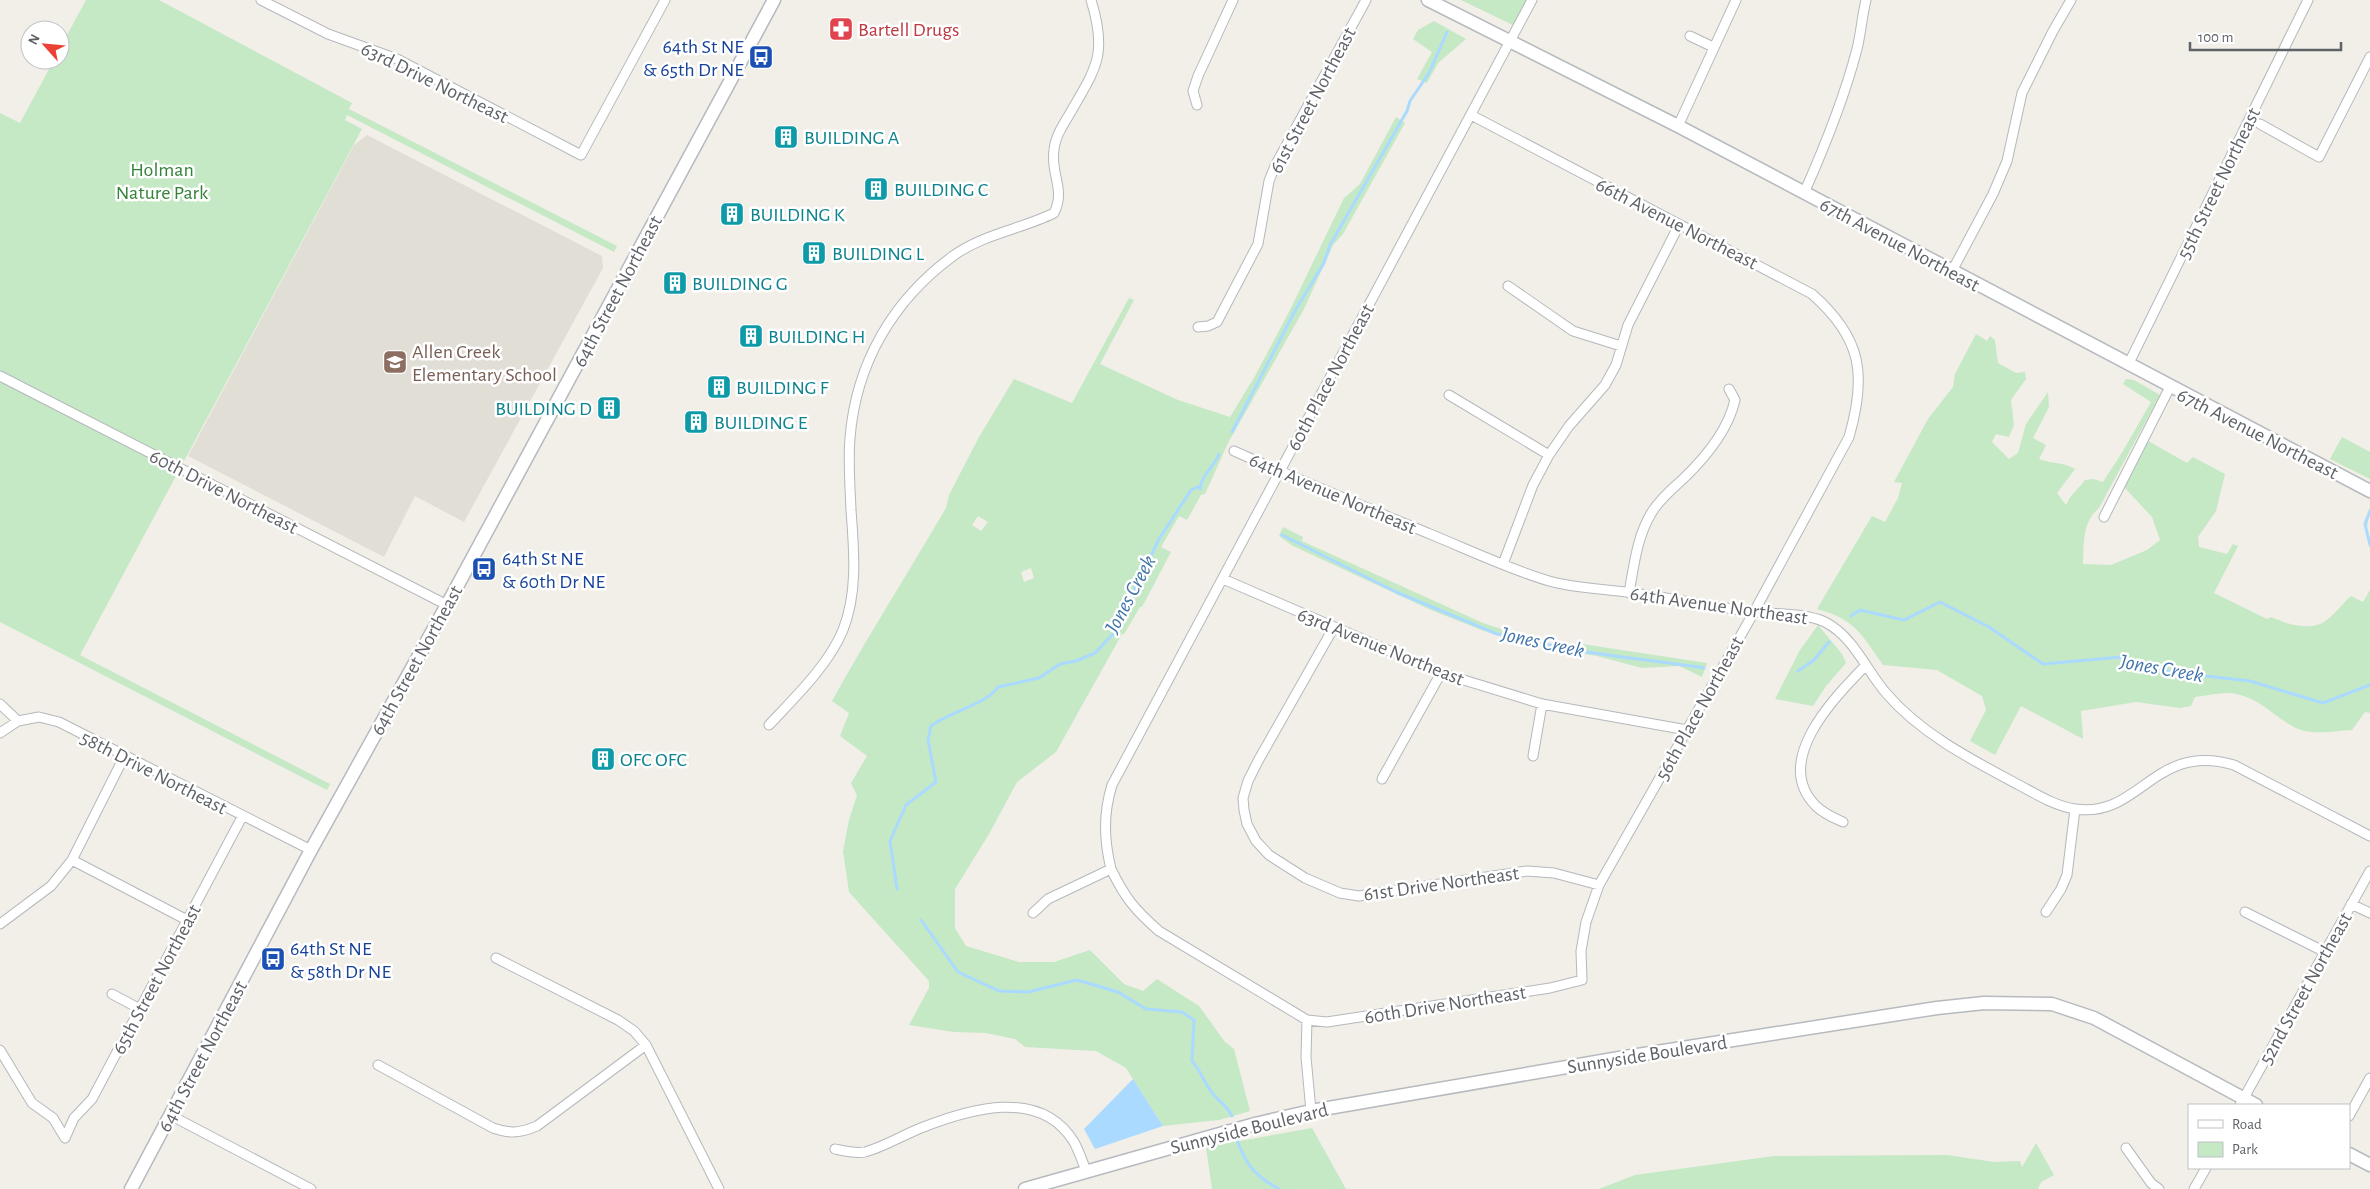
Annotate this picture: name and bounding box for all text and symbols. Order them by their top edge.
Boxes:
pharmacy icon: Bartell Drugs [828,16,854,42]
north arrow [20,20,70,70]
place label: Bartell Drugs [858,20,959,40]
scale bar [2190,20,2341,52]
street label: 61st Street Northeast [1266,24,1360,177]
text: 100 m [2198,30,2233,45]
text: N [26,32,43,47]
place label: 64th St NE & 65th Dr NE [643,37,744,80]
street label: 63rd Drive Northeast [358,39,512,127]
bus stop icon: 64th St NE & 65th Dr NE [748,44,774,70]
street label: 55th Street Northeast [2174,104,2264,262]
building icon: BUILDING A [773,124,799,150]
place label: BUILDING A [804,128,900,148]
park label: Holman Nature Park [116,160,208,203]
street label: 66th Avenue Northeast [1592,174,1761,274]
building icon: BUILDING C [863,176,889,202]
place label: BUILDING C [894,180,988,200]
street label: 67th Avenue Northeast [1816,194,1983,296]
building icon: BUILDING K [719,201,745,227]
place label: BUILDING K [750,205,845,225]
street label: 64th Street Northeast [570,212,666,370]
building icon: BUILDING L [801,240,827,266]
place label: BUILDING L [832,244,925,264]
building icon: BUILDING G [662,270,688,296]
place label: BUILDING G [692,274,788,294]
street label: 60th Place Northeast [1284,300,1378,454]
building icon: BUILDING H [738,323,764,349]
place label: BUILDING H [768,327,866,347]
place label: Allen Creek Elementary School [412,342,557,385]
school or university icon: Allen Creek Elementary School [382,349,408,375]
building icon: BUILDING F [706,374,732,400]
place label: BUILDING F [736,378,829,398]
street label: 67th Avenue Northeast [2174,385,2342,483]
building icon: BUILDING D [596,395,622,421]
place label: BUILDING D [495,399,592,419]
building icon: BUILDING E [683,409,709,435]
place label: BUILDING E [714,413,808,433]
street label: 60th Drive Northeast [146,446,301,538]
street label: 64th Avenue Northeast [1246,450,1419,538]
place label: 64th St NE & 60th Dr NE [502,549,606,592]
water label: Jones Creek [1101,552,1160,637]
bus stop icon: 64th St NE & 60th Dr NE [471,556,497,582]
street label: 64th Street Northeast [367,582,467,739]
street label: 64th Avenue Northeast [1629,584,1810,628]
street label: 63rd Avenue Northeast [1294,604,1467,690]
water label: Jones Creek [1498,623,1587,662]
street label: 56th Place Northeast [1652,633,1748,784]
water label: Jones Creek [2118,651,2206,686]
street label: 58th Drive Northeast [77,727,230,819]
building icon: OFC OFC [590,746,616,772]
place label: OFC OFC [620,750,687,770]
street label: 61st Drive Northeast [1362,863,1521,905]
street label: 65th Street Northeast [109,901,205,1058]
street label: 52nd Street Northeast [2256,909,2356,1068]
place label: 64th St NE & 58th Dr NE [290,939,391,982]
bus stop icon: 64th St NE & 58th Dr NE [260,946,286,972]
street label: 64th Street Northeast [155,977,251,1135]
street label: 60th Drive Northeast [1363,982,1528,1028]
street label: Sunnyside Boulevard [1566,1032,1729,1078]
street label: Sunnyside Boulevard [1168,1100,1330,1158]
legend [2188,1104,2350,1169]
text: Road [2232,1117,2262,1132]
text: Park [2232,1142,2258,1157]

